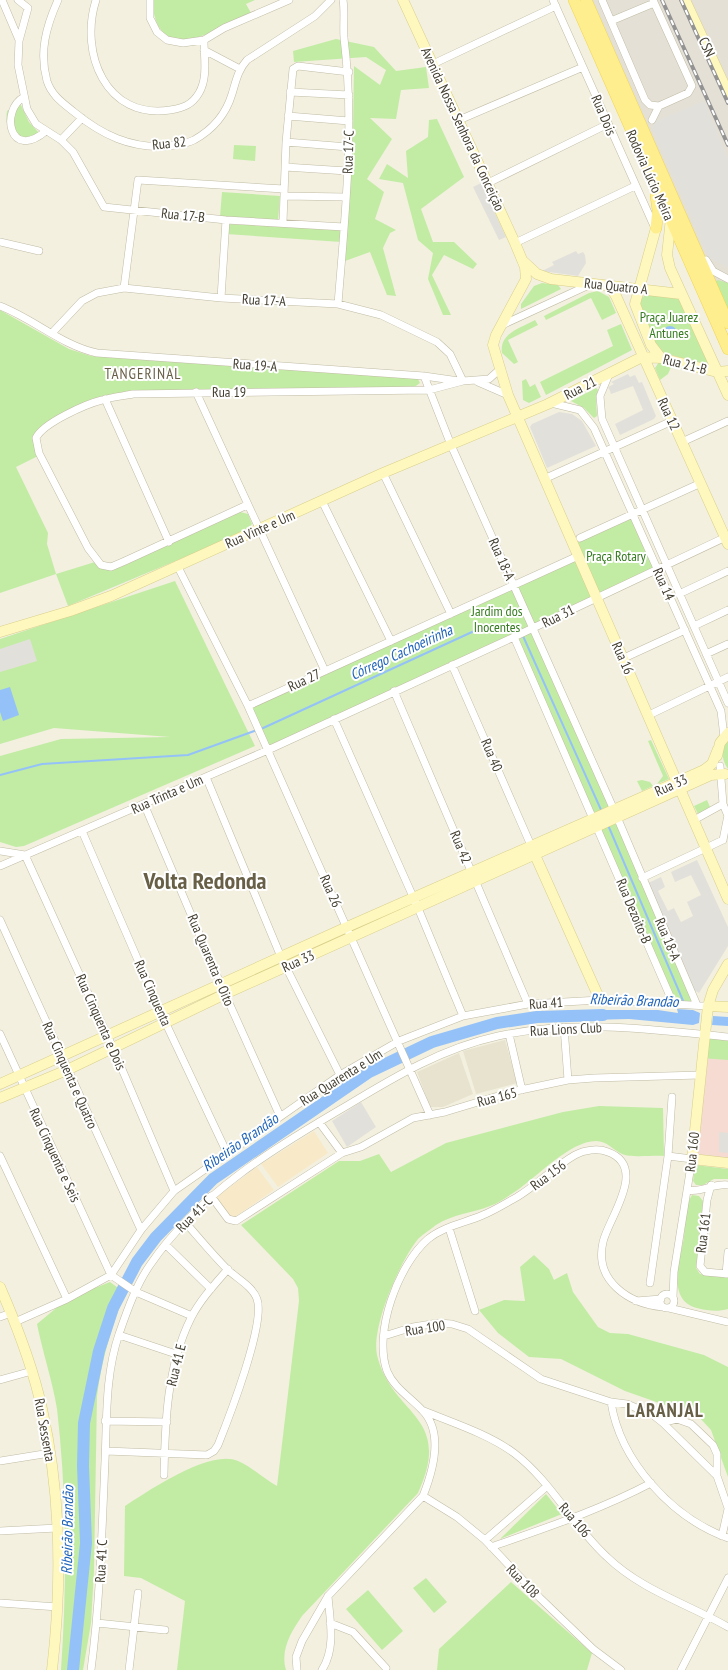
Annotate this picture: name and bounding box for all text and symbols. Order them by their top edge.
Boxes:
street label: CSN [695,34,719,60]
street label: Avenida Nossa Senhora da Conceição [417,44,509,214]
street label: Rua Dois [587,92,621,138]
street label: Rodovia Lúcio Meira [622,127,678,223]
street label: Rua 17-C [338,129,358,174]
street label: Rua 82 [151,132,187,154]
street label: Rua 17-B [160,204,206,226]
street label: Rua Quatro A [583,274,649,298]
street label: Rua 17-A [242,290,287,310]
park label: Praça Juarez Antunes [640,308,698,342]
street label: Rua 21-B [661,350,709,378]
street label: Rua 19-A [232,354,278,376]
district label: TANGERINAL [105,364,181,383]
street label: Rua 21 [561,372,599,404]
street label: Rua 19 [212,383,246,401]
street label: Rua 12 [654,395,684,433]
street label: Rua Vinte e Um [222,506,298,552]
street label: Rua 18-A [485,535,519,583]
park label: Praça Rotary [586,547,647,565]
street label: Rua 14 [649,565,679,604]
street label: Rua 31 [539,600,577,632]
park label: Jardim dos Inocentes [471,602,523,636]
water label: Córrego Cachoeirinha [347,620,456,684]
street label: Rua 16 [608,639,638,677]
street label: Rua 27 [285,665,323,695]
street label: Rua 40 [477,736,507,774]
street label: Rua Trinta e Um [128,770,206,818]
street label: Rua 33 [652,770,690,800]
street label: Rua 42 [446,828,476,866]
district label: Volta Redonda [143,865,267,896]
street label: Rua 26 [316,872,346,910]
street label: Rua Dezoito-B [612,876,656,946]
street label: Rua Quarenta e Oito [184,911,238,1009]
street label: Rua 18-A [651,915,685,963]
street label: Rua 33 [279,946,317,976]
street label: Rua Cinquenta [130,957,176,1029]
street label: Rua Cinquenta e Dois [72,971,130,1073]
water label: Ribeirão Brandão [589,989,680,1011]
street label: Rua 41 [528,993,564,1013]
street label: Rua Lions Club [530,1018,602,1040]
street label: Rua Cinquenta e Quatro [38,1019,102,1131]
street label: Rua Quarenta e Um [296,1044,386,1110]
street label: Rua 165 [475,1083,519,1111]
street label: Rua Cinquenta e Seis [25,1105,85,1205]
water label: Ribeirão Brandão [198,1108,283,1175]
street label: Rua 160 [681,1131,703,1173]
street label: Rua 156 [527,1156,569,1194]
street label: Rua 41-C [172,1192,216,1236]
street label: Rua 161 [692,1212,714,1254]
street label: Rua 100 [404,1316,446,1340]
street label: Rua 41 E [162,1342,190,1388]
street label: Rua Sessenta [31,1397,59,1463]
district label: LARANJAL [626,1398,704,1422]
water label: Ribeirão Brandão [57,1484,77,1575]
street label: Rua 106 [555,1499,595,1541]
street label: Rua 41 C [91,1538,111,1583]
street label: Rua 108 [503,1560,543,1602]

